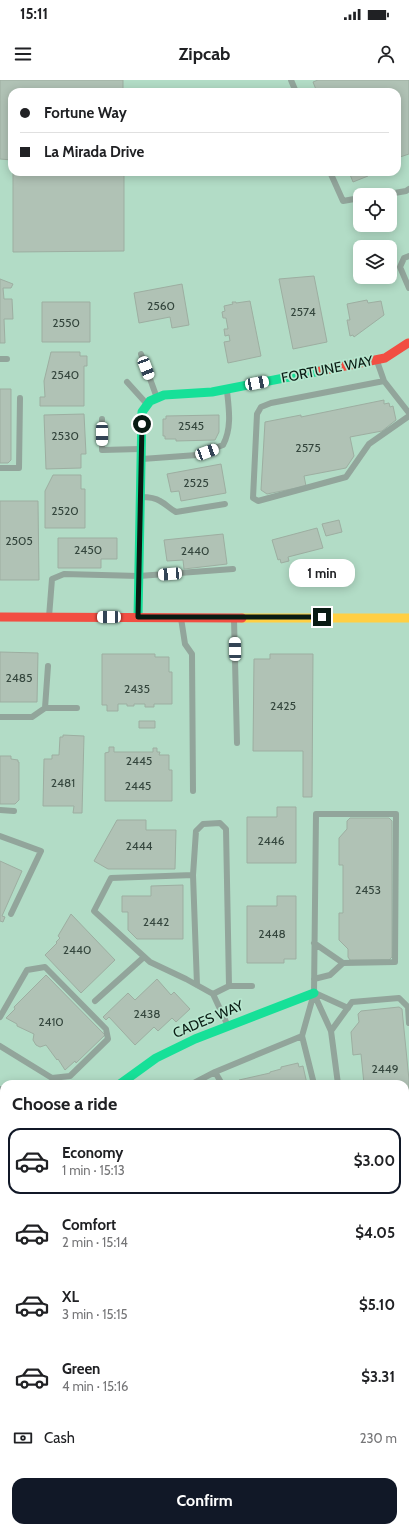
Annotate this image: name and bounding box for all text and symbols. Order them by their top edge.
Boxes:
text: 15:11 [20,5,48,23]
icon: menu [12,43,34,65]
text: Zipcab [179,43,230,65]
icon: person [375,43,397,65]
text: Fortune Way [44,104,127,122]
text: La Mirada Drive [44,143,144,161]
map controls [353,188,397,284]
button: locate [353,188,397,232]
button: layers [353,240,397,284]
house number: 2560 [147,298,175,313]
house number: 2574 [290,304,316,319]
house number: 2550 [52,315,80,330]
street label: FORTUNE WAY [280,351,375,387]
car [136,355,156,381]
house number: 2540 [51,367,79,382]
car [244,375,270,391]
route start [133,415,151,433]
house number: 2545 [178,418,204,433]
car [96,422,108,446]
house number: 2530 [51,428,79,443]
house number: 2575 [295,440,321,455]
car [194,442,220,462]
house number: 2525 [183,475,209,490]
house number: 2520 [51,503,79,518]
house number: 2505 [5,533,33,548]
house number: 2450 [74,542,102,557]
house number: 2440 [181,543,209,558]
callout: 1 min [289,559,355,587]
text: 1 min [307,565,337,581]
car [158,567,182,581]
route end [313,608,331,626]
car [97,611,121,623]
car [229,637,241,661]
house number: 2485 [6,670,33,685]
house number: 2435 [124,681,150,696]
house number: 2425 [270,698,296,713]
house number: 2445 [126,753,152,768]
house number: 2481 [51,775,75,790]
house number: 2445 [125,778,151,793]
house number: 2446 [258,833,285,848]
house number: 2444 [125,838,153,853]
house number: 2453 [355,882,381,897]
house number: 2442 [143,914,169,929]
house number: 2448 [258,926,286,941]
house number: 2440 [63,942,91,957]
street label: CADES WAY [170,996,247,1042]
house number: 2438 [134,1006,161,1021]
house number: 2410 [38,1014,64,1029]
house number: 2449 [372,1061,399,1076]
text: Choose a ride [12,1093,117,1115]
icon: car [14,1143,50,1179]
text: Economy [62,1144,123,1162]
text: $3.00 [354,1152,395,1170]
text: 1 min · 15:13 [62,1162,125,1178]
icon: car [14,1215,50,1251]
text: Comfort [62,1216,116,1234]
text: $4.05 [355,1224,395,1242]
text: 2 min · 15:14 [62,1234,128,1250]
icon: car [14,1287,50,1323]
text: XL [62,1288,79,1306]
text: $5.10 [359,1296,395,1314]
text: 3 min · 15:15 [62,1306,128,1322]
icon: car [14,1359,50,1395]
text: Green [62,1360,100,1378]
text: $3.31 [361,1368,395,1386]
text: 4 min · 15:16 [62,1378,128,1394]
icon: cash [12,1427,34,1449]
text: Cash [44,1429,75,1447]
text: 230 m [360,1430,397,1446]
button: Confirm [12,1478,397,1524]

